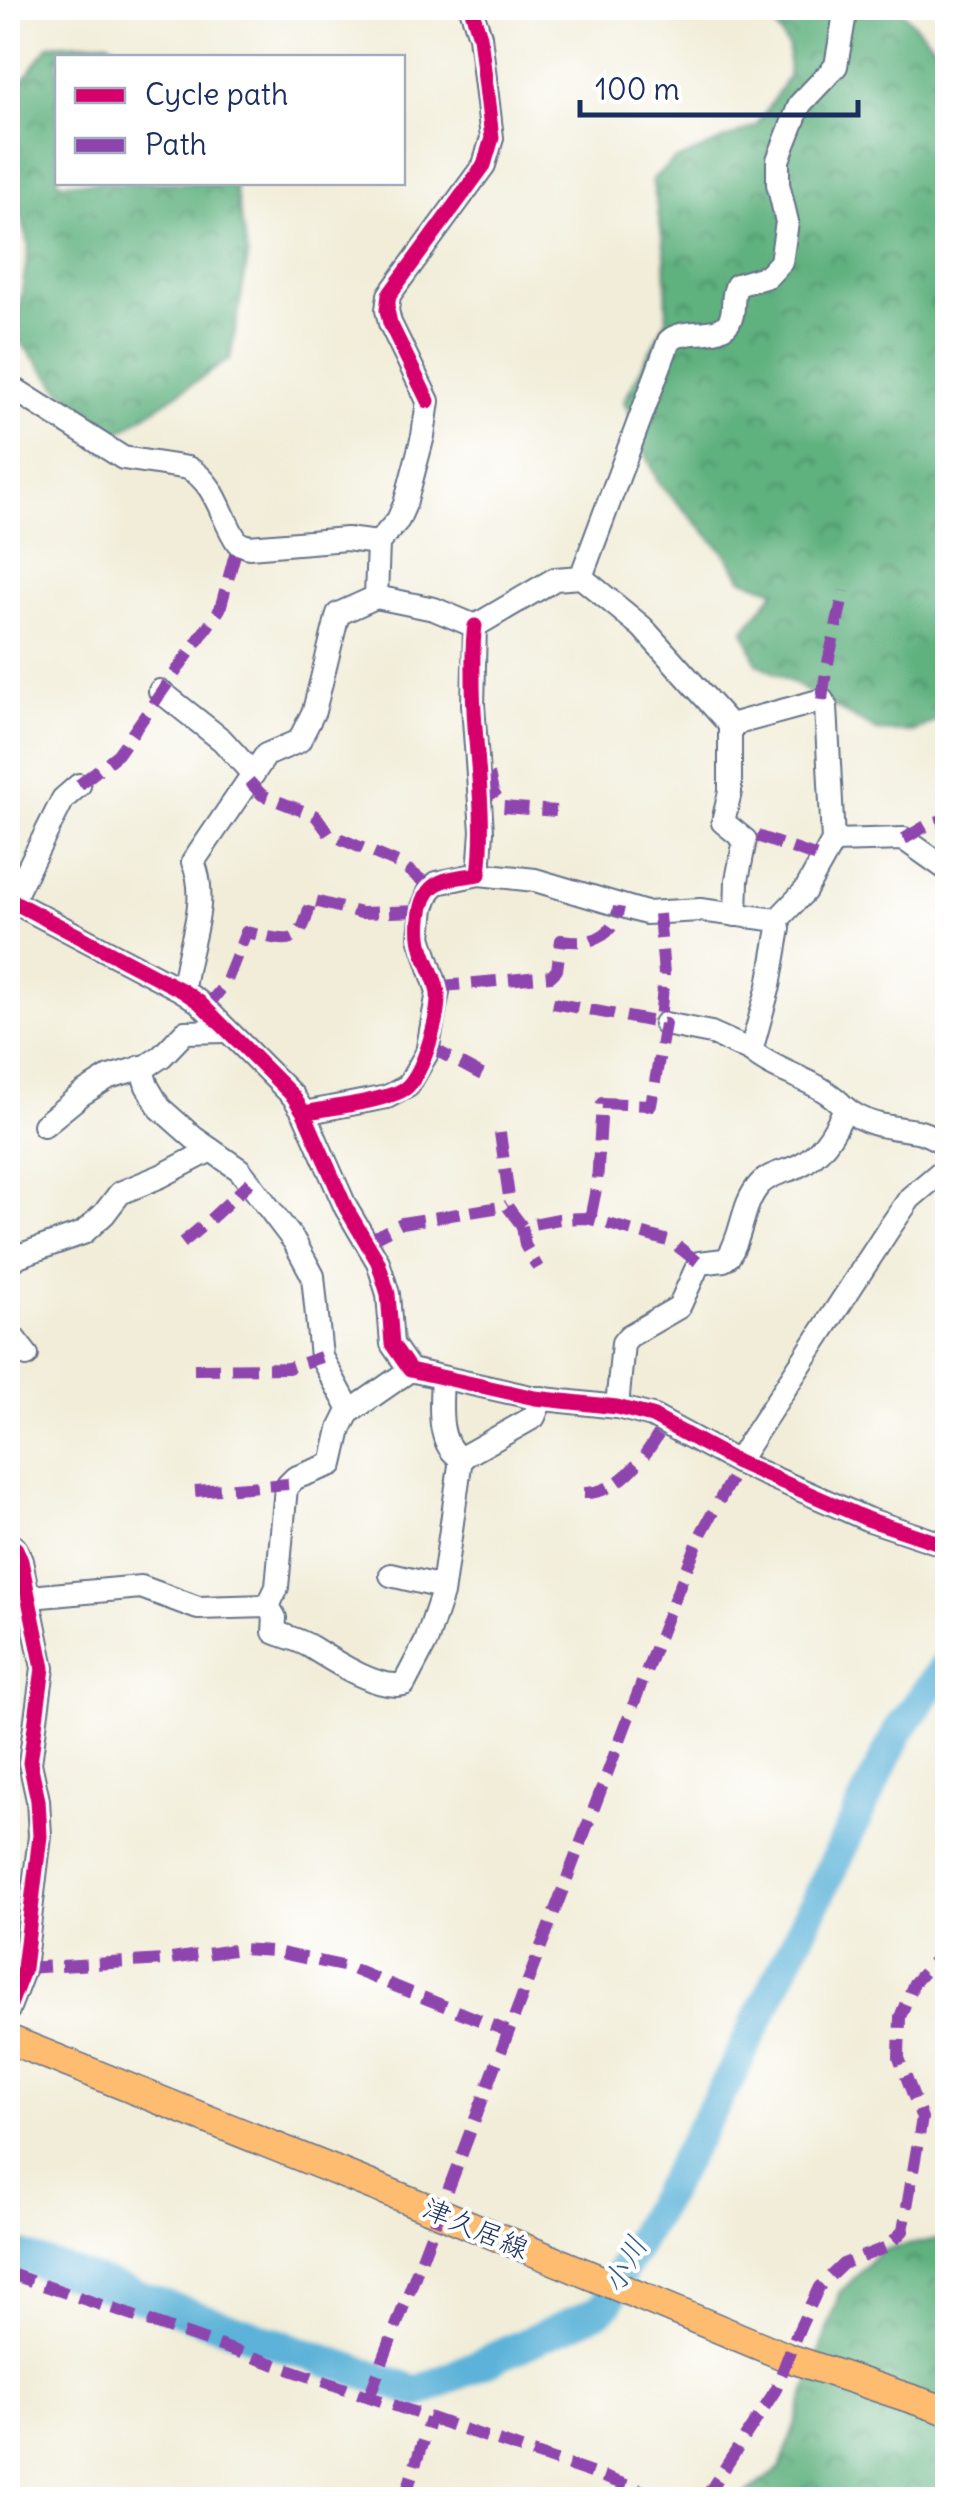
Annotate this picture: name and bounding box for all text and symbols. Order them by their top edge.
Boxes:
legend [55,55,405,185]
scale bar [580,55,858,117]
text: 100 m [595,70,680,108]
text: Cycle path [145,75,288,113]
text: Path [145,125,207,163]
street label: 津久居線 [417,2190,535,2266]
water label: 小川 [593,2229,655,2300]

